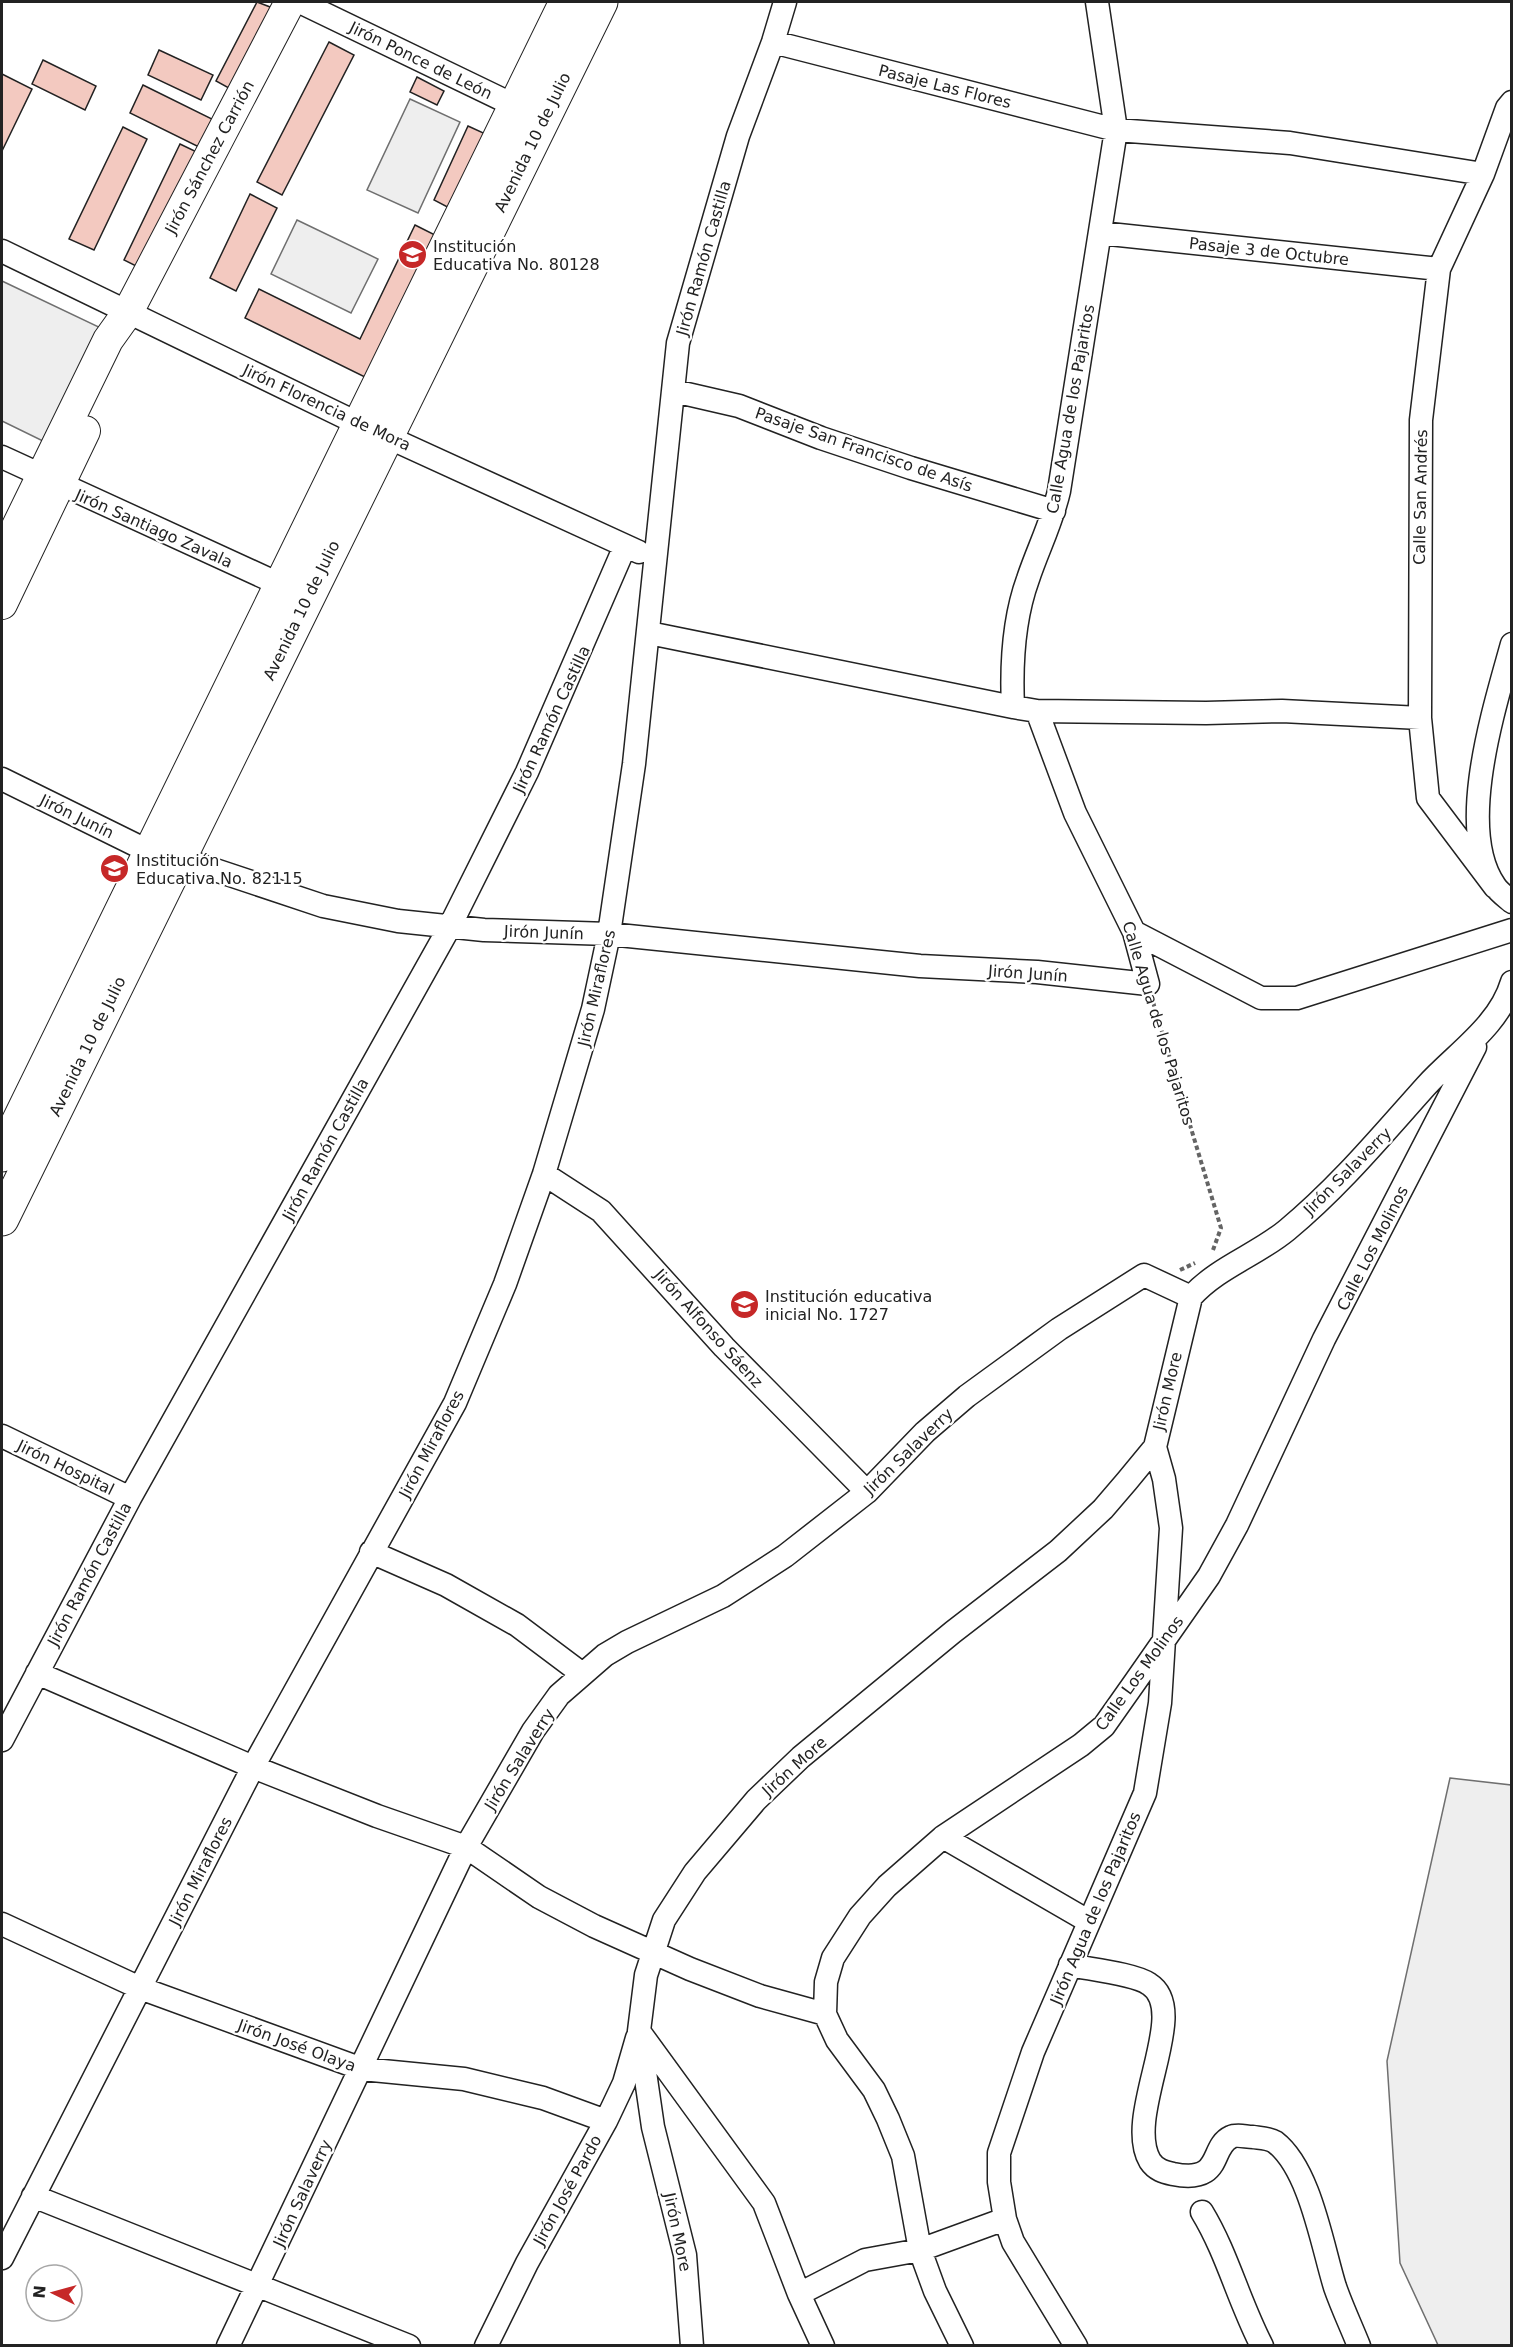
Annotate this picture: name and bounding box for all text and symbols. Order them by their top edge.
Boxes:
street label: Jirón Ponce de León [345,17,495,103]
street label: Pasaje Las Flores [876,61,1013,112]
street label: Avenida 10 de Julio [490,69,575,215]
street label: Jirón Sánchez Carrión [160,77,258,238]
street label: Jirón Ramón Castilla [672,178,735,339]
street label: Pasaje 3 de Octubre [1188,234,1350,269]
place label: Institución Educativa No. 80128 [433,237,600,274]
school or university icon: Institución Educativa No. 80128 [396,239,428,271]
street label: Calle Agua de los Pajaritos [1043,303,1098,515]
street label: Jirón Florencia de Mora [239,360,414,455]
street label: Pasaje San Francisco de Asís [753,403,975,496]
street label: Calle San Andrés [1410,429,1431,565]
street label: Jirón Santiago Zavala [71,485,235,572]
street label: Avenida 10 de Julio [259,537,344,683]
street label: Jirón Ramón Castilla [509,643,594,797]
street label: Jirón Junín [36,790,117,843]
place label: Institución Educativa No. 82115 [136,851,303,888]
school or university icon: Institución Educativa No. 82115 [99,853,131,885]
street label: Calle Agua de los Pajaritos [1118,919,1199,1127]
street label: Jirón Junín [503,922,584,943]
street label: Jirón Miraflores [574,928,619,1049]
street label: Jirón Junín [986,961,1069,986]
street label: Avenida 10 de Julio [45,973,130,1119]
street label: Jirón Ramón Castilla [278,1075,373,1225]
street label: Jirón Salaverry [1299,1124,1395,1220]
street label: Calle Los Molinos [1333,1183,1412,1314]
street label: Jirón Alfonso Sáenz [650,1264,767,1392]
place label: Institución educativa inicial No. 1727 [765,1287,932,1324]
school or university icon: Institución educativa inicial No. 1727 [728,1289,760,1321]
street label: Jirón More [1149,1350,1186,1433]
street label: Jirón Miraflores [395,1387,468,1502]
street label: Jirón Salaverry [859,1404,957,1499]
street label: Jirón Hospital [13,1435,117,1499]
street label: Jirón Ramón Castilla [43,1499,135,1650]
street label: Calle Los Molinos [1091,1612,1187,1734]
street label: Jirón Salaverry [480,1705,558,1814]
street label: Jirón More [757,1733,830,1801]
street label: Jirón Agua de los Pajaritos [1046,1809,1145,2008]
street label: Jirón Miraflores [164,1814,236,1930]
street label: Jirón José Olaya [234,2015,358,2076]
street label: Jirón José Pardo [529,2132,606,2250]
street label: Jirón Salaverry [269,2137,336,2251]
street label: Jirón More [660,2190,695,2273]
north arrow [24,2263,84,2323]
text: N [30,2284,50,2299]

